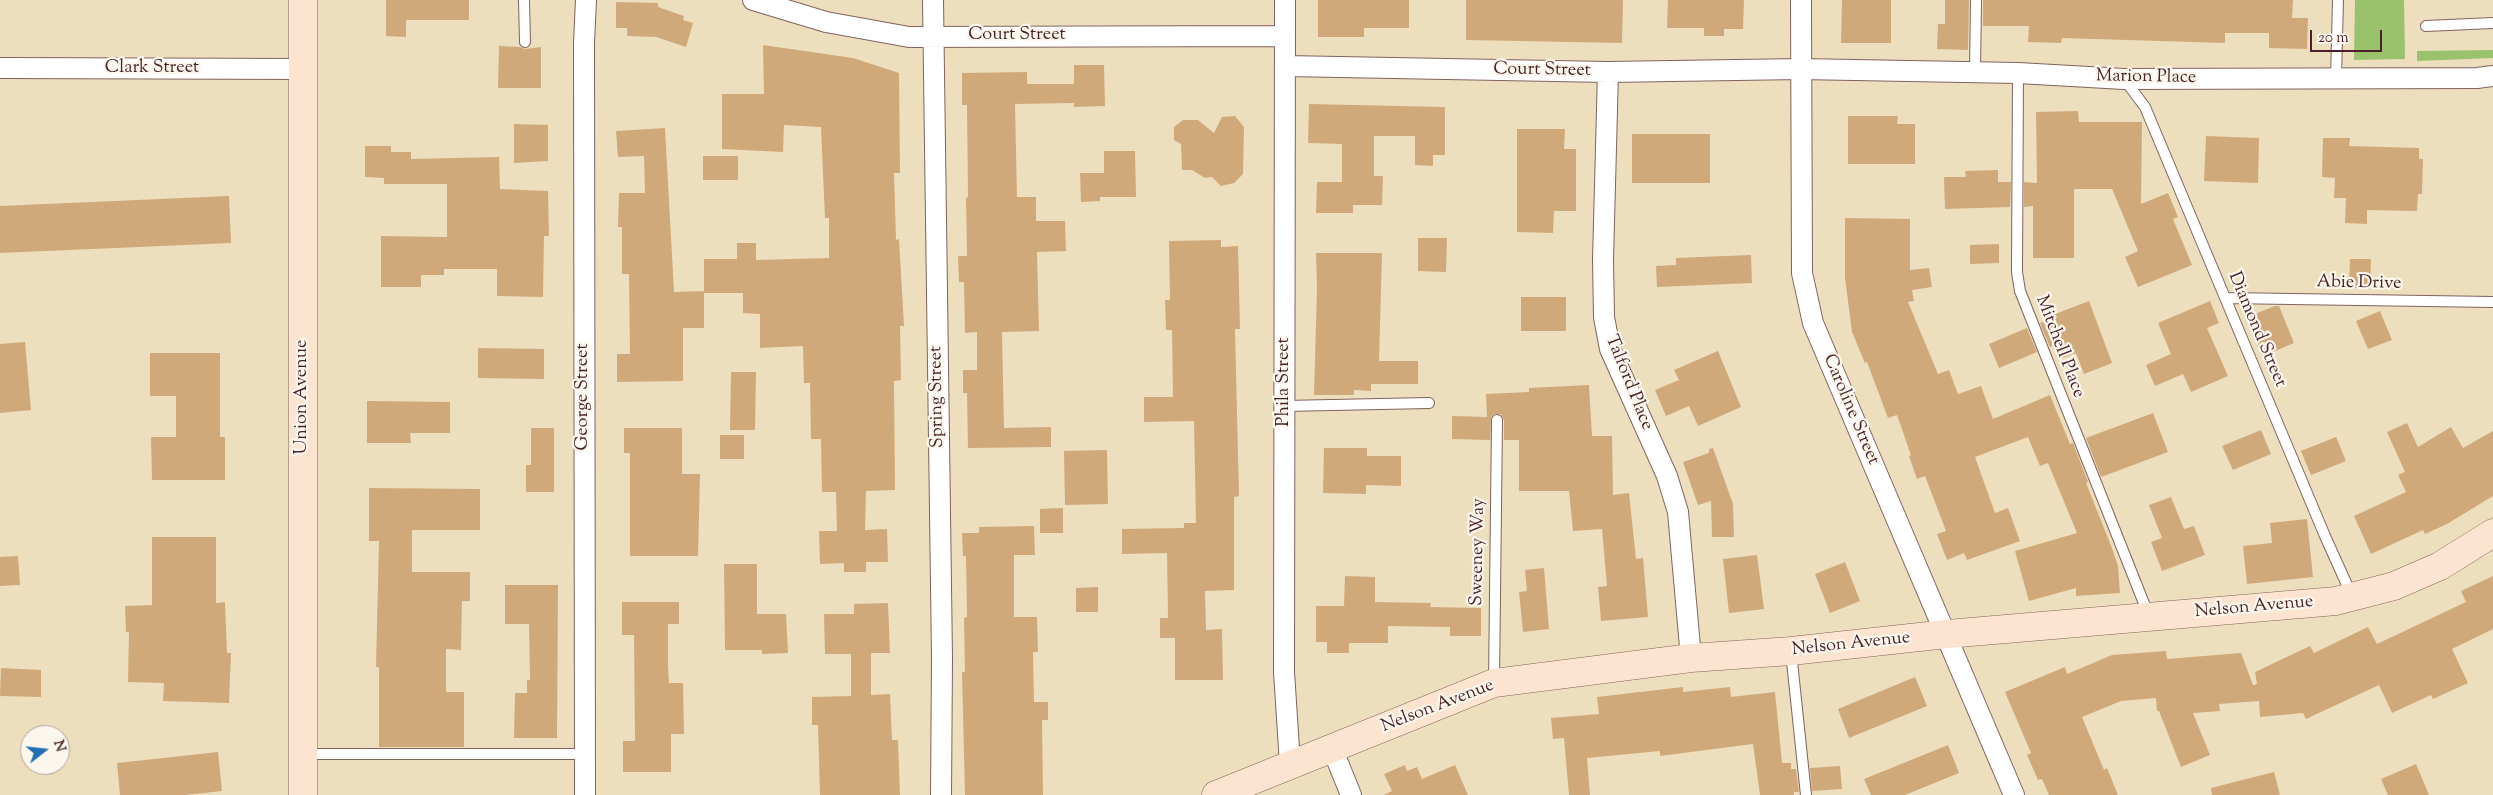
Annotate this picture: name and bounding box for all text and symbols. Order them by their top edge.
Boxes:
scale bar [2313,20,2386,52]
street label: Court Street [968,25,1066,47]
text: 20 m [2318,28,2349,49]
street label: Clark Street [105,58,199,80]
street label: Court Street [1493,59,1591,83]
street label: Marion Place [2096,66,2196,90]
street label: Diamond Street [2222,269,2290,391]
street label: Abie Drive [2316,272,2402,296]
street label: Mitchell Place [2030,293,2088,401]
street label: Talford Place [1599,332,1657,434]
street label: Phila Street [1274,337,1296,427]
street label: Union Avenue [292,340,314,454]
street label: George Street [573,343,595,451]
street label: Spring Street [926,346,950,448]
street label: Caroline Street [1817,351,1883,469]
street label: Sweeney Way [1467,498,1491,606]
street label: Nelson Avenue [2194,592,2314,624]
street label: Nelson Avenue [1791,628,1911,662]
street label: Nelson Avenue [1379,676,1497,738]
north arrow [20,725,70,775]
text: N [47,738,70,754]

